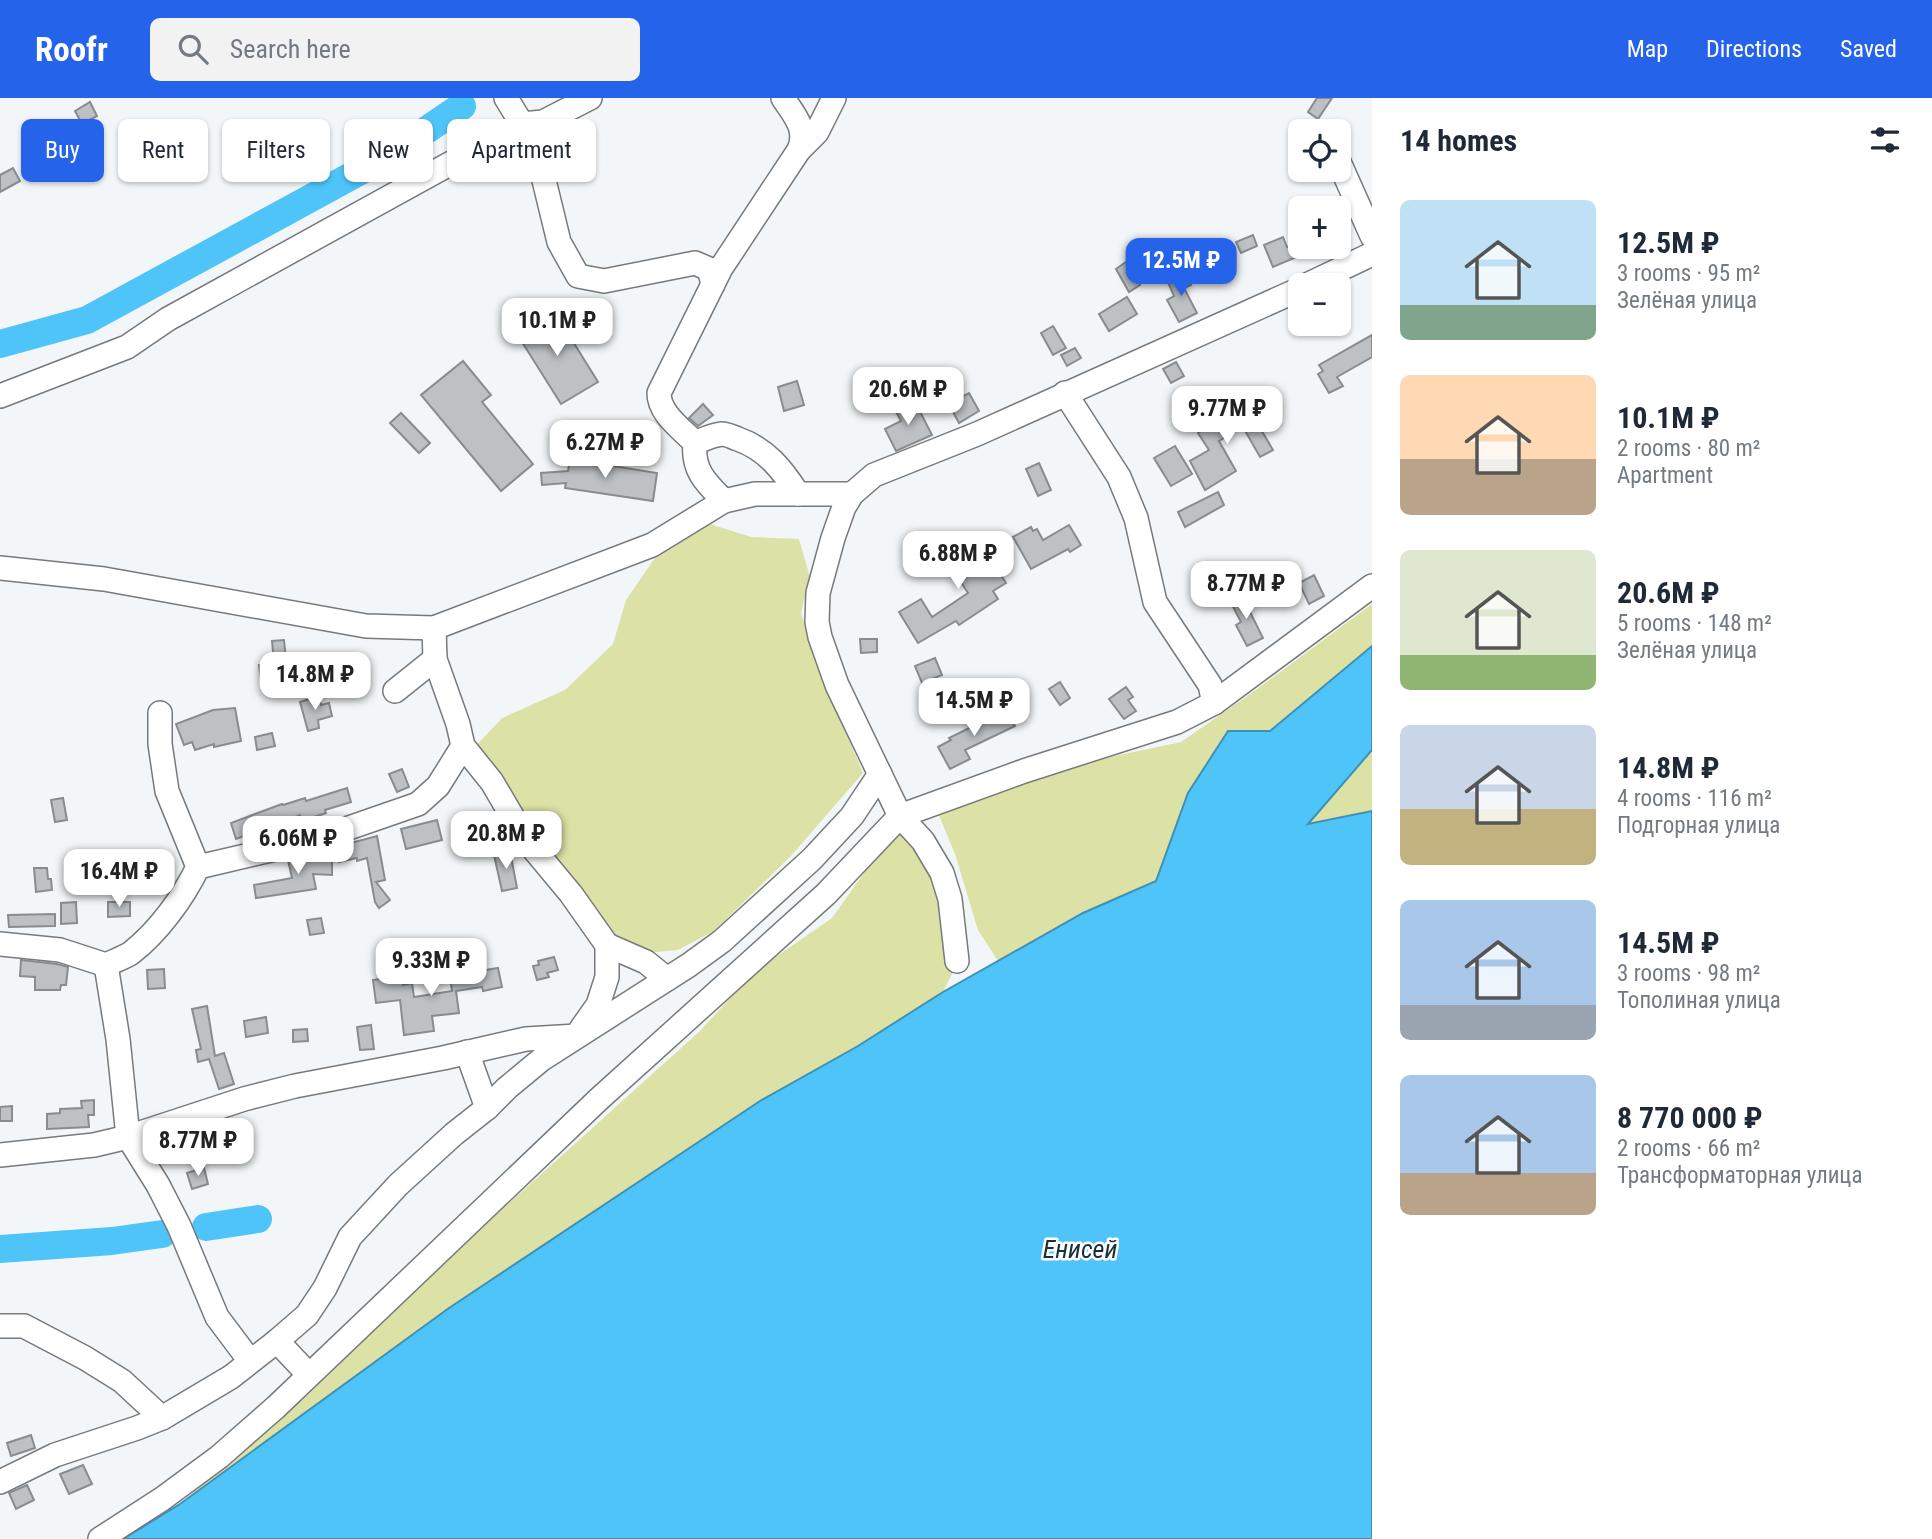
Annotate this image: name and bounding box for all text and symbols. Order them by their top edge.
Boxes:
search box [150,18,640,81]
text: Roofr [35,30,108,69]
icon: search [174,30,212,68]
text: Search here [230,34,351,64]
text: Map [1627,35,1668,63]
text: Directions [1706,35,1802,63]
text: Saved [1840,35,1897,63]
chip: Buy [21,119,104,182]
chip: Rent [118,119,208,182]
chip: Filters [222,119,330,182]
chip: New [344,119,433,182]
chip: Apartment [447,119,596,182]
map controls [1288,119,1351,336]
button: locate [1288,119,1351,182]
icon: filters [1866,121,1904,159]
text: 14 homes [1400,123,1517,158]
button: + [1288,196,1351,259]
text: 12.5M ₽ [1617,225,1720,260]
icon: home [1456,228,1540,312]
pin: 12.5M ₽ [1116,238,1246,298]
text: 12.5M ₽ [1142,247,1220,274]
text: 3 rooms · 95 m² [1617,260,1760,287]
button: − [1288,273,1351,336]
text: Зелёная улица [1617,287,1757,314]
pin: 10.1M ₽ [492,299,622,358]
text: 10.1M ₽ [518,307,596,334]
pin: 20.6M ₽ [843,368,973,427]
text: 20.6M ₽ [869,376,947,403]
pin: 9.77M ₽ [1162,386,1292,446]
text: 9.77M ₽ [1188,395,1266,422]
text: 10.1M ₽ [1617,400,1720,435]
icon: home [1456,403,1540,487]
pin: 6.27M ₽ [540,420,670,480]
text: 6.27M ₽ [566,429,644,456]
text: 2 rooms · 80 m² [1617,435,1760,462]
text: Apartment [1617,462,1713,489]
pin: 6.88M ₽ [893,532,1023,591]
text: 6.88M ₽ [919,540,997,567]
pin: 8.77M ₽ [1181,561,1311,621]
text: 8.77M ₽ [1207,570,1285,597]
text: 20.6M ₽ [1617,575,1720,610]
icon: home [1456,578,1540,662]
text: 5 rooms · 148 m² [1617,610,1772,637]
text: Зелёная улица [1617,637,1757,664]
pin: 14.8M ₽ [250,652,380,712]
text: 14.8M ₽ [276,661,354,688]
pin: 14.5M ₽ [909,678,1039,738]
text: 14.5M ₽ [935,687,1013,714]
text: 14.8M ₽ [1617,750,1720,785]
icon: home [1456,753,1540,837]
text: 4 rooms · 116 m² [1617,785,1772,812]
pin: 20.8M ₽ [441,812,571,871]
text: Подгорная улица [1617,812,1780,839]
pin: 6.06M ₽ [233,816,363,876]
text: 20.8M ₽ [467,820,545,847]
text: 6.06M ₽ [259,825,337,852]
pin: 16.4M ₽ [54,850,184,909]
text: 16.4M ₽ [80,858,158,885]
text: 14.5M ₽ [1617,925,1720,960]
icon: home [1456,928,1540,1012]
pin: 9.33M ₽ [366,939,496,998]
text: 9.33M ₽ [392,947,470,974]
text: 3 rooms · 98 m² [1617,960,1760,987]
text: Тополиная улица [1617,987,1781,1014]
text: 8 770 000 ₽ [1617,1100,1763,1135]
icon: home [1456,1103,1540,1187]
pin: 8.77M ₽ [133,1118,263,1178]
text: 8.77M ₽ [159,1127,237,1154]
text: 2 rooms · 66 m² [1617,1135,1760,1162]
text: Трансформаторная улица [1617,1162,1862,1189]
water label: Енисей [1043,1234,1117,1264]

